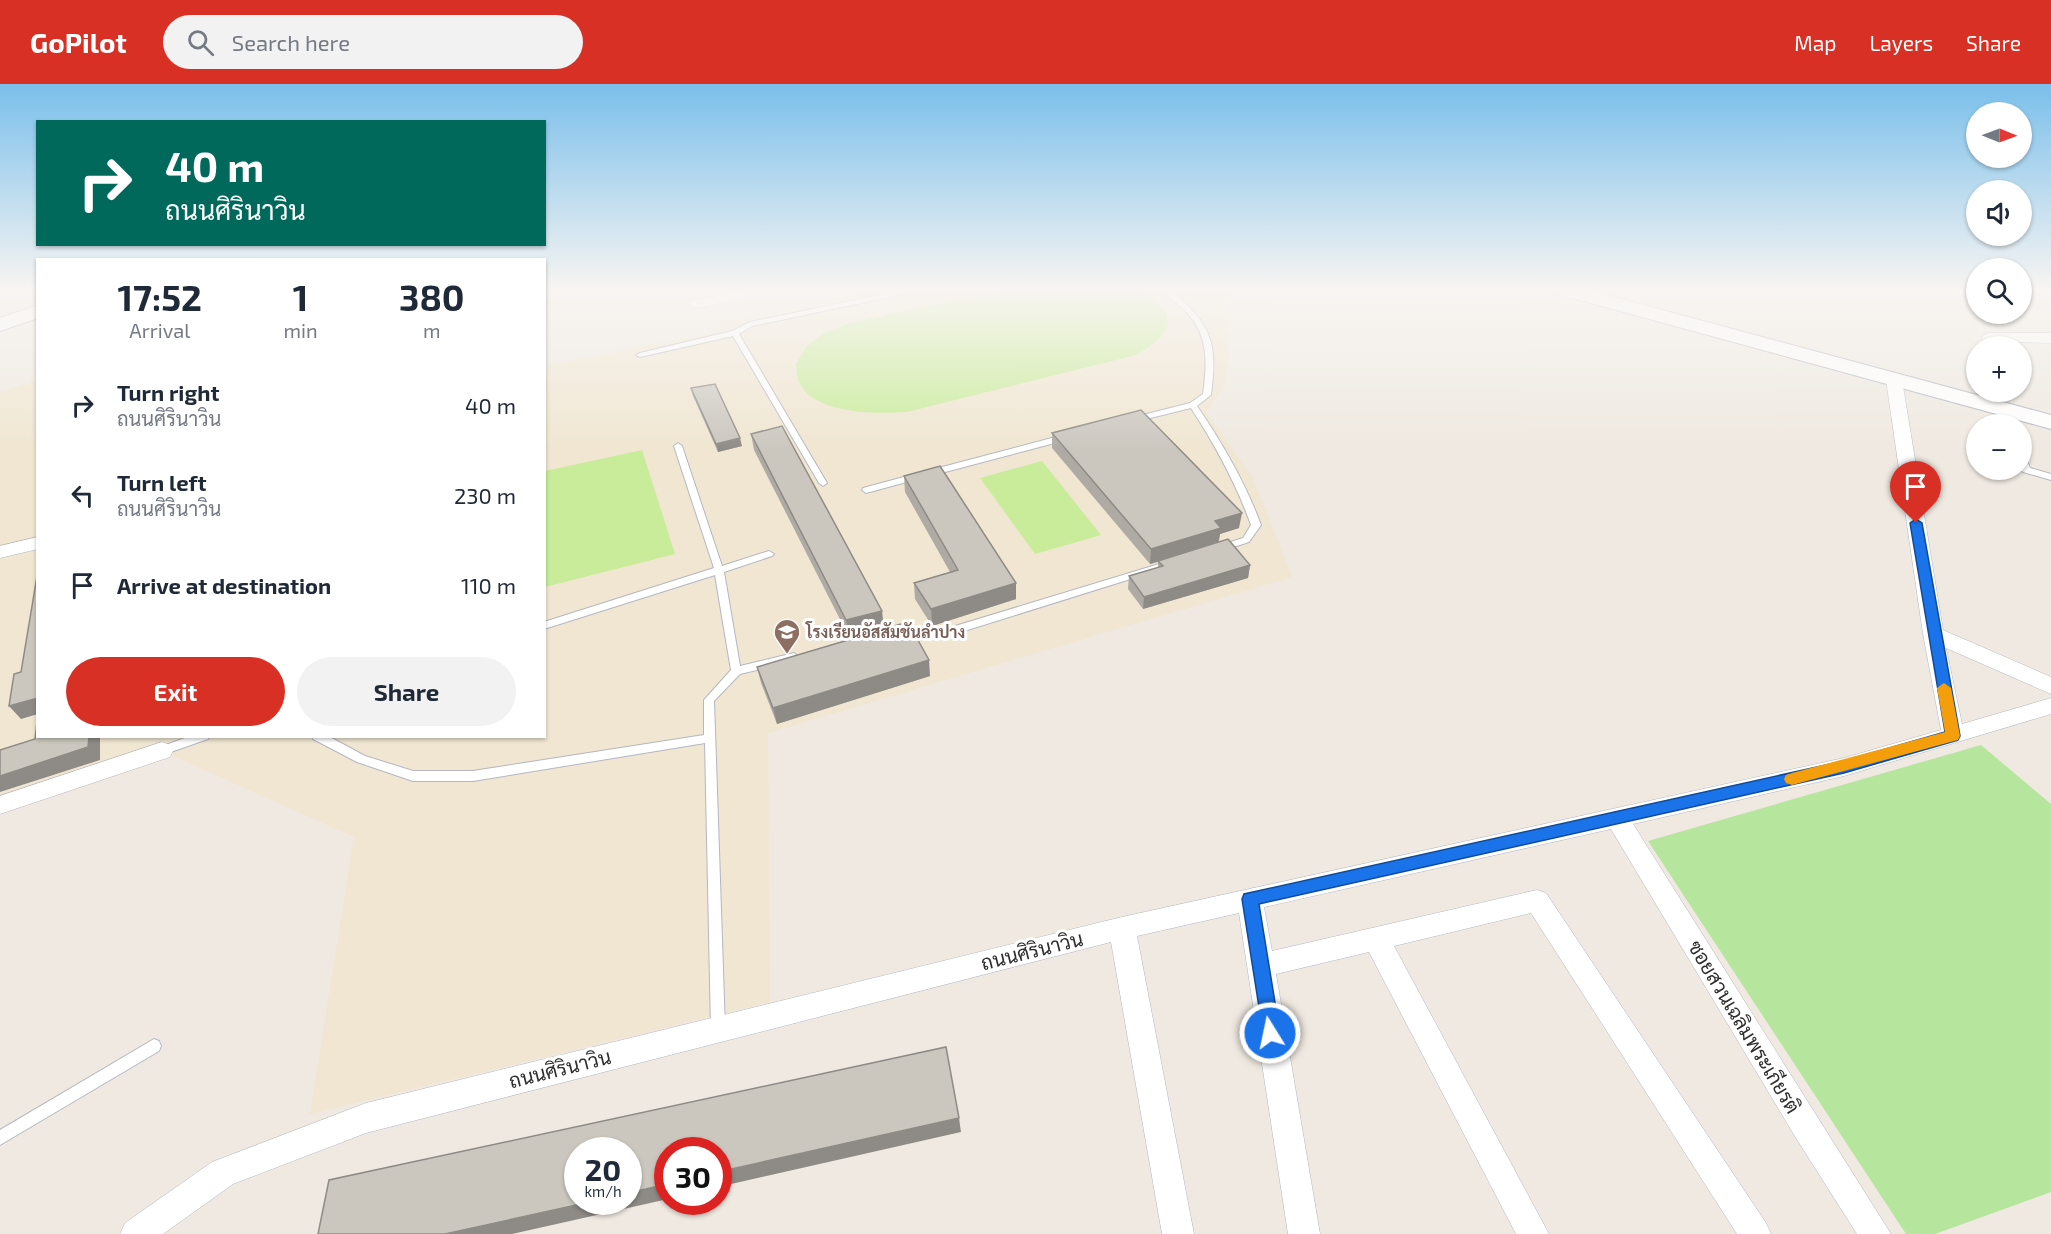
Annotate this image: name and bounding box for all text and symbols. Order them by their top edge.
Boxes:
search box [163,15,583,69]
text: GoPilot [30,25,127,59]
icon: search [184,26,217,59]
text: Search here [232,29,350,55]
text: Map [1794,30,1836,55]
text: Layers [1869,30,1933,55]
text: Share [1966,30,2021,55]
north arrow [1966,102,2032,168]
map controls [1966,102,2032,480]
text: 40 m [165,140,264,190]
icon: right [66,144,144,222]
button: sound [1966,180,2032,246]
text: ถนนศิรินาวิน [165,193,306,225]
button: search [1966,258,2032,324]
text: 17:52 [117,275,202,318]
text: 1 [293,275,308,318]
text: 380 [399,275,465,318]
text: Arrival [129,318,190,342]
text: min [283,318,318,342]
text: m [423,318,441,342]
button: + [1966,336,2032,402]
text: Turn right [117,379,219,405]
icon: right [66,389,99,422]
text: 40 m [465,392,516,418]
text: ถนนศิรินาวิน [117,406,221,430]
button: − [1966,414,2032,480]
pin [1890,461,1941,523]
text: Turn left [117,469,206,495]
icon: arrive [1899,470,1932,503]
icon: left [66,479,99,512]
text: 230 m [454,482,516,508]
text: ถนนศิรินาวิน [117,496,221,520]
icon: arrive [66,569,99,602]
text: Arrive at destination [117,572,331,598]
text: 110 m [461,572,516,598]
school or university icon: โรงเรียนอัสสัมชันลำปาง [772,617,802,655]
place label: โรงเรียนอัสสัมชันลำปาง [805,621,965,641]
button: Exit [66,657,285,726]
button: Share [297,657,516,726]
street label: ถนนศิรินาวิน [978,926,1085,974]
street label: ซอยสวนเฉลิมพระเกียรติ [1684,936,1806,1117]
position arrow [1238,1001,1302,1065]
street label: ถนนศิรินาวิน [506,1044,613,1092]
speed limit sign: 30 [654,1137,732,1215]
text: 20 [585,1151,621,1187]
text: km/h [584,1182,622,1200]

